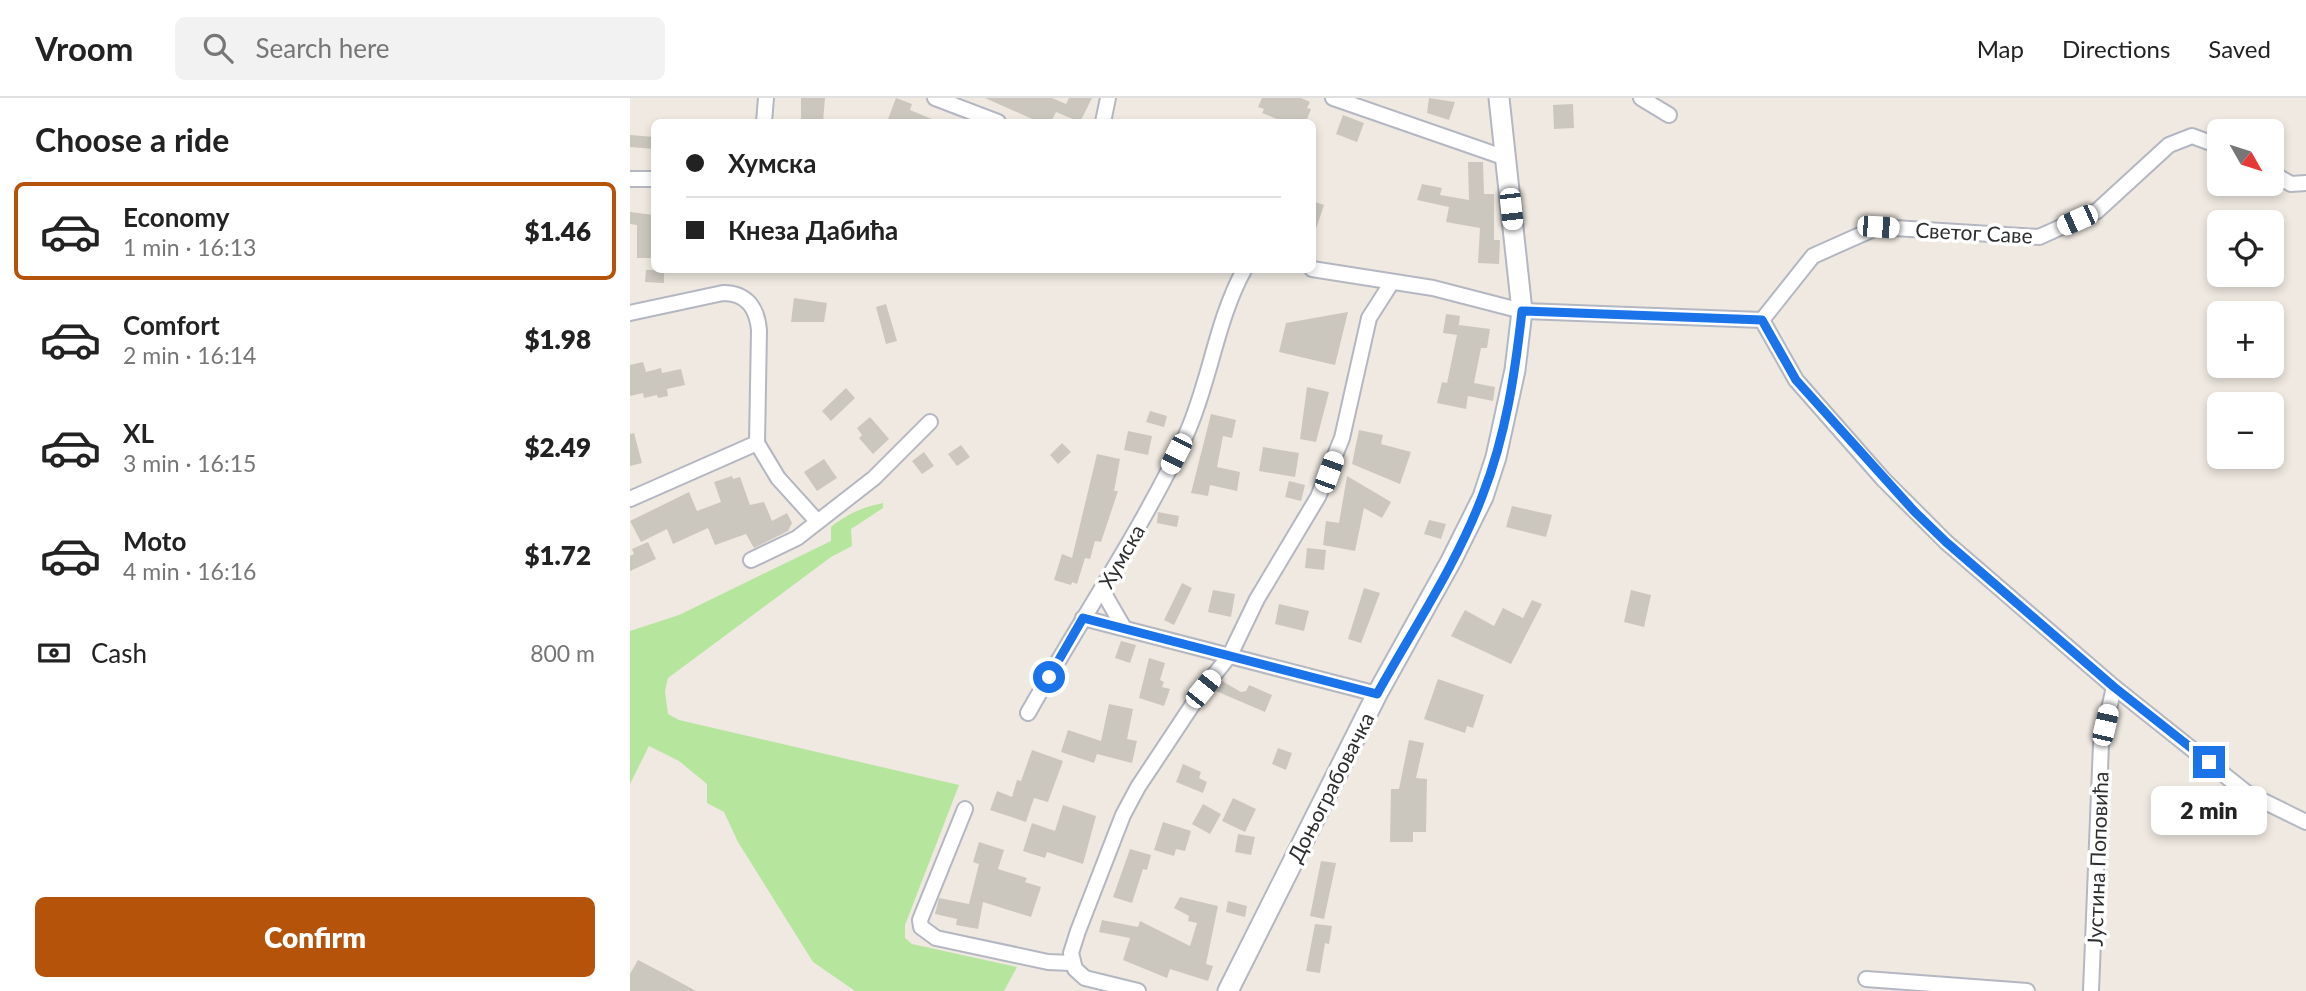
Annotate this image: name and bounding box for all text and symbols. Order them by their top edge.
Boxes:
search box [175,17,665,80]
text: Vroom [35,28,133,68]
icon: search [199,29,237,67]
text: Search here [255,32,390,64]
text: Map [1977,34,2024,63]
text: Directions [2062,34,2170,63]
text: Saved [2208,34,2271,63]
north arrow [2207,119,2284,196]
map controls [2207,119,2284,469]
text: Choose a ride [35,120,229,159]
text: Хумска [728,147,816,179]
car [1499,187,1524,231]
icon: car [39,200,102,263]
text: Economy [123,201,229,233]
car [2054,202,2101,238]
button: locate [2207,210,2284,287]
text: Кнеза Дабића [728,214,898,246]
text: $1.46 [524,215,591,247]
car [1857,215,1900,239]
street label: Светог Саве [1915,216,2033,248]
text: 1 min · 16:13 [123,233,256,261]
button: + [2207,301,2284,378]
icon: car [39,308,102,371]
text: Comfort [123,309,220,341]
text: $1.98 [524,323,591,355]
text: 2 min · 16:14 [123,341,256,369]
button: − [2207,392,2284,469]
icon: car [39,416,102,479]
text: XL [123,417,154,449]
text: $2.49 [524,431,591,463]
car [1158,431,1195,477]
text: 3 min · 16:15 [123,449,256,477]
car [1312,449,1347,495]
street label: Хумска [1093,520,1149,592]
icon: car [39,524,102,587]
text: Moto [123,525,186,557]
text: $1.72 [524,539,591,571]
text: 4 min · 16:16 [123,557,256,585]
icon: cash [35,634,73,672]
text: Cash [91,637,147,669]
text: 800 m [530,639,595,667]
route start [1033,661,1065,693]
car [1182,666,1225,712]
car [2091,702,2120,748]
street label: Доњограбовачка [1281,708,1379,866]
route end [2193,746,2225,778]
street label: Јустина Поповића [2081,771,2113,947]
callout: 2 min [2151,786,2267,836]
text: 2 min [2180,796,2238,824]
button: Confirm [35,897,595,977]

